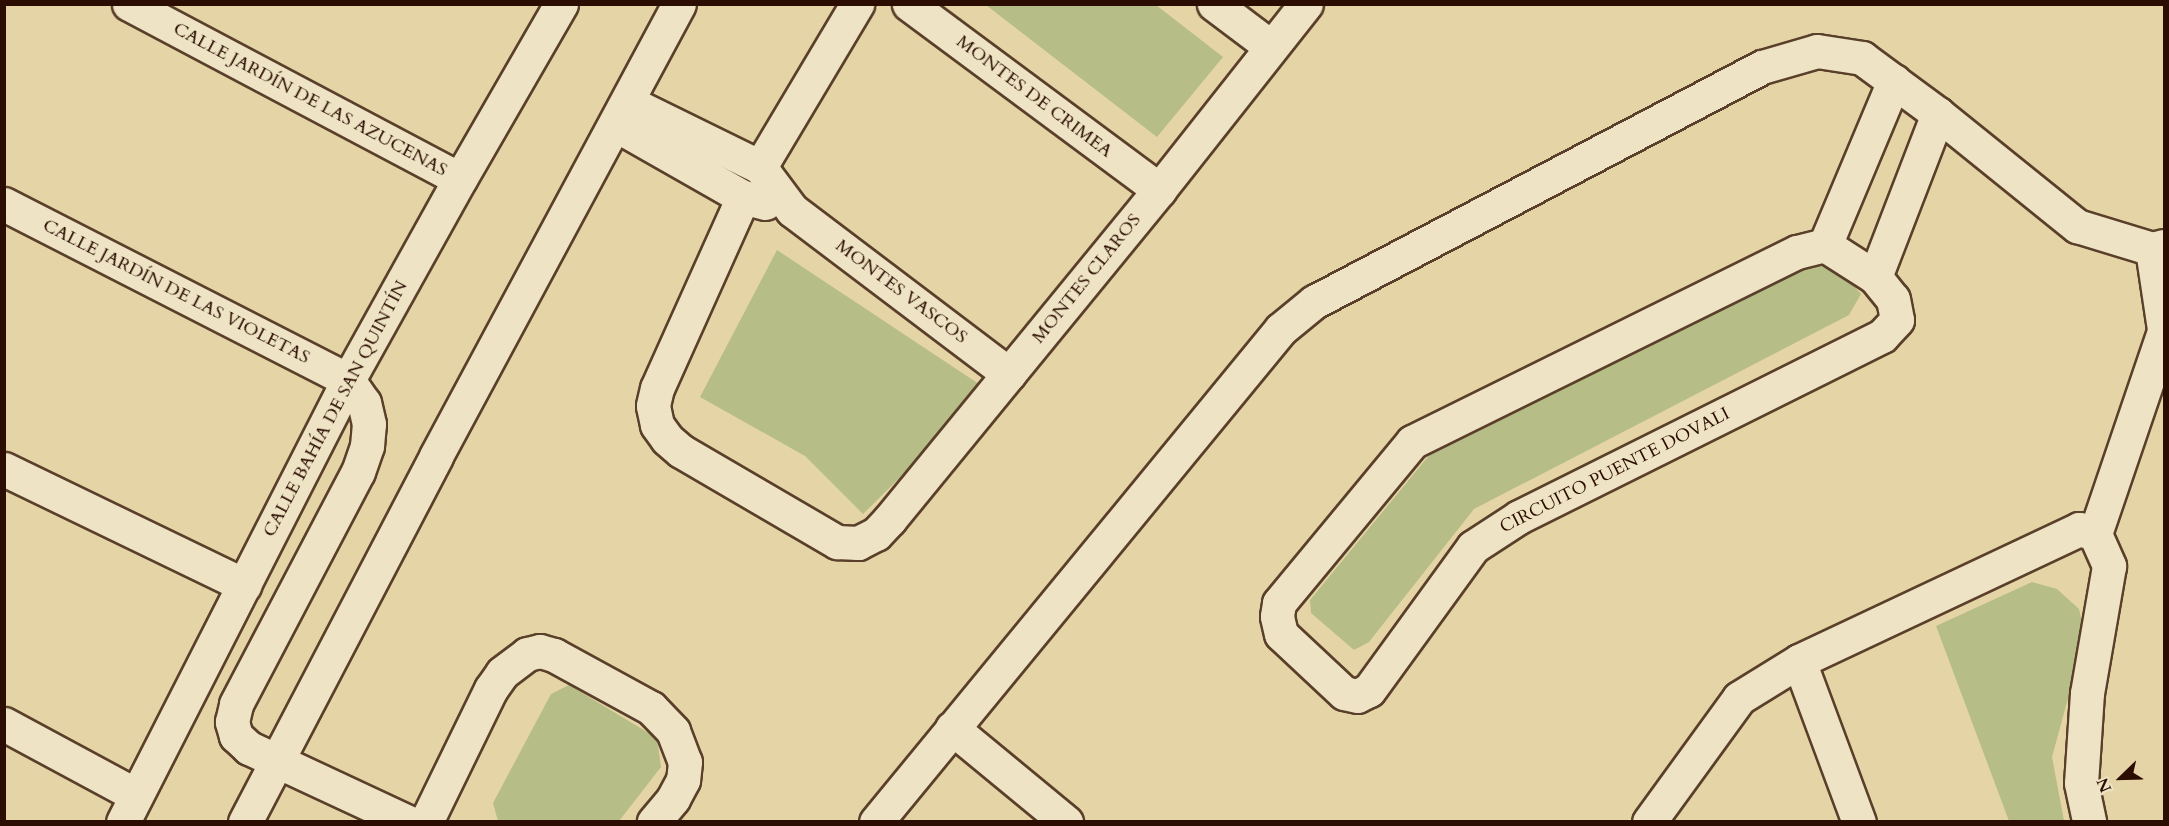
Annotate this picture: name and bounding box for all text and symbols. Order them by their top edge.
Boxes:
street label: CALLE JARDÍN DE LAS AZUCENAS [169,18,451,182]
street label: MONTES DE CRIMEA [952,31,1116,163]
street label: MONTES CLAROS [1028,210,1146,348]
street label: CALLE JARDÍN DE LAS VIOLETAS [39,215,313,369]
street label: MONTES VASCOS [831,235,971,349]
street label: CALLE BAHÍA DE SAN QUINTÍN [259,277,413,541]
street label: CIRCUITO PUENTE DOVALI [1497,404,1733,538]
north arrow [2091,748,2151,808]
text: N [2092,774,2117,796]

